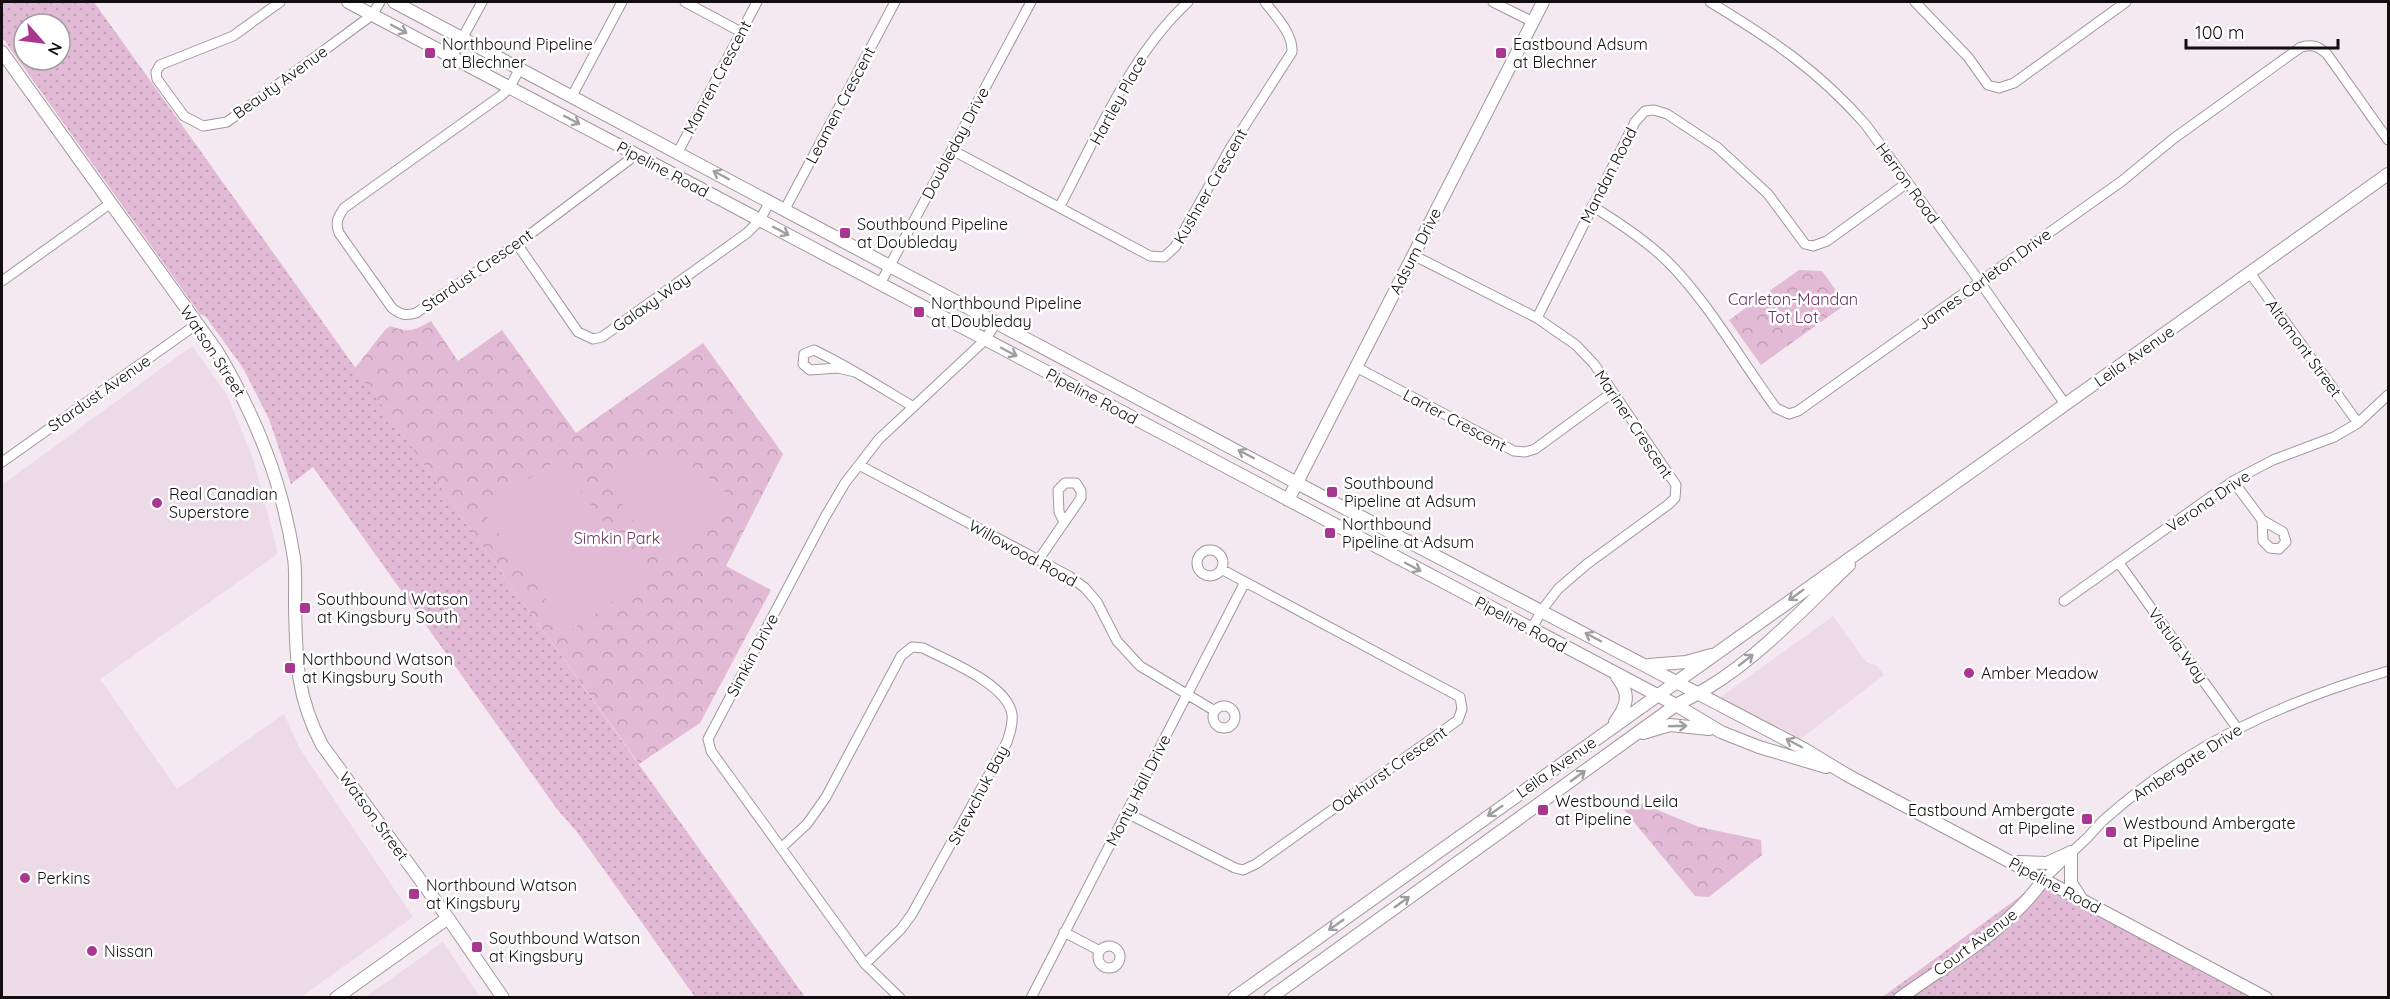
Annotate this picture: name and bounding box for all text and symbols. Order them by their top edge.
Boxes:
north arrow [12,12,72,72]
scale bar [2186,12,2338,50]
street label: Manren Crescent [679,17,755,137]
text: 100 m [2195,21,2244,44]
one-way arrow [390,24,408,35]
place label: Northbound Pipeline at Blechner [442,34,593,72]
place label: Eastbound Adsum at Blechner [1513,34,1648,72]
text: N [44,39,67,59]
street label: Beauty Avenue [229,41,331,123]
street label: Leamen Crescent [801,43,879,167]
marker: Northbound Pipeline at Blechner [423,46,437,60]
marker: Eastbound Adsum at Blechner [1494,46,1508,60]
street label: Hartley Place [1085,52,1151,148]
street label: Doubleday Drive [917,84,993,202]
one-way arrow [562,115,580,126]
street label: Mandan Road [1575,124,1641,226]
street label: Kushner Crescent [1169,125,1251,247]
street label: Pipeline Road [614,136,712,202]
street label: Herron Road [1872,138,1944,228]
one-way arrow [713,169,730,181]
street label: Adsum Drive [1385,205,1445,297]
place label: Southbound Pipeline at Doubleday [857,214,1008,252]
street label: Stardust Crescent [418,224,536,316]
street label: James Carleton Drive [1913,224,2055,334]
one-way arrow [772,226,790,238]
marker: Southbound Pipeline at Doubleday [838,226,852,240]
street label: Galaxy Way [609,268,693,336]
park label: Carleton-Mandan Tot Lot [1728,289,1858,327]
place label: Northbound Pipeline at Doubleday [931,293,1082,331]
street label: Altamont Street [2262,295,2346,401]
street label: Watson Street [176,301,250,401]
marker: Northbound Pipeline at Doubleday [912,305,926,319]
street label: Leila Avenue [2090,321,2178,391]
one-way arrow [1000,346,1017,358]
street label: Stardust Avenue [44,350,154,436]
street label: Pipeline Road [1043,363,1141,429]
street label: Mariner Crescent [1590,366,1678,482]
street label: Larter Crescent [1400,384,1510,456]
one-way arrow [1237,448,1255,459]
street label: Verona Drive [2162,466,2254,536]
place label: Southbound Pipeline at Adsum [1344,473,1476,511]
place label: Real Canadian Superstore [169,484,278,522]
marker: Southbound Pipeline at Adsum [1325,485,1339,499]
marker: Real Canadian Superstore [150,496,164,510]
place label: Northbound Pipeline at Adsum [1342,514,1474,552]
street label: Willowood Road [965,515,1081,591]
marker: Northbound Pipeline at Adsum [1323,526,1337,540]
park label: Simkin Park [574,528,660,548]
one-way arrow [1404,562,1422,573]
place label: Southbound Watson at Kingsbury South [317,589,468,627]
one-way arrow [1789,589,1805,601]
street label: Pipeline Road [1472,591,1570,657]
marker: Southbound Watson at Kingsbury South [298,601,312,615]
street label: Vistula Way [2144,604,2212,686]
street label: Simkin Drive [722,610,782,700]
one-way arrow [1584,631,1602,643]
place label: Northbound Watson at Kingsbury South [302,649,453,687]
one-way arrow [1737,653,1753,666]
marker: Northbound Watson at Kingsbury South [283,661,297,675]
place label: Amber Meadow [1981,663,2099,683]
marker: Amber Meadow [1962,666,1976,680]
street label: Ambergate Drive [2129,719,2245,805]
one-way arrow [1667,720,1687,731]
street label: Oakhurst Crescent [1327,722,1451,816]
street label: Monty Hall Drive [1101,731,1175,849]
street label: Leila Avenue [1512,732,1600,802]
one-way arrow [1785,737,1803,748]
street label: Strewchuk Bay [943,742,1013,848]
street label: Watson Street [335,768,413,864]
one-way arrow [1569,770,1585,782]
place label: Westbound Leila at Pipeline [1555,791,1678,829]
place label: Eastbound Ambergate at Pipeline [1908,800,2075,838]
marker: Westbound Leila at Pipeline [1536,803,1550,817]
one-way arrow [1487,805,1503,817]
marker: Eastbound Ambergate at Pipeline [2080,812,2094,826]
place label: Westbound Ambergate at Pipeline [2123,813,2296,851]
marker: Westbound Ambergate at Pipeline [2104,825,2118,839]
street label: Pipeline Road [2006,852,2104,918]
place label: Perkins [37,868,90,888]
marker: Perkins [18,871,32,885]
place label: Northbound Watson at Kingsbury [426,875,577,913]
marker: Northbound Watson at Kingsbury [407,887,421,901]
one-way arrow [1394,896,1410,908]
street label: Court Avenue [1929,904,2021,980]
one-way arrow [1328,918,1344,931]
place label: Southbound Watson at Kingsbury [489,928,640,966]
marker: Southbound Watson at Kingsbury [470,940,484,954]
place label: Nissan [104,941,153,961]
marker: Nissan [85,944,99,958]

